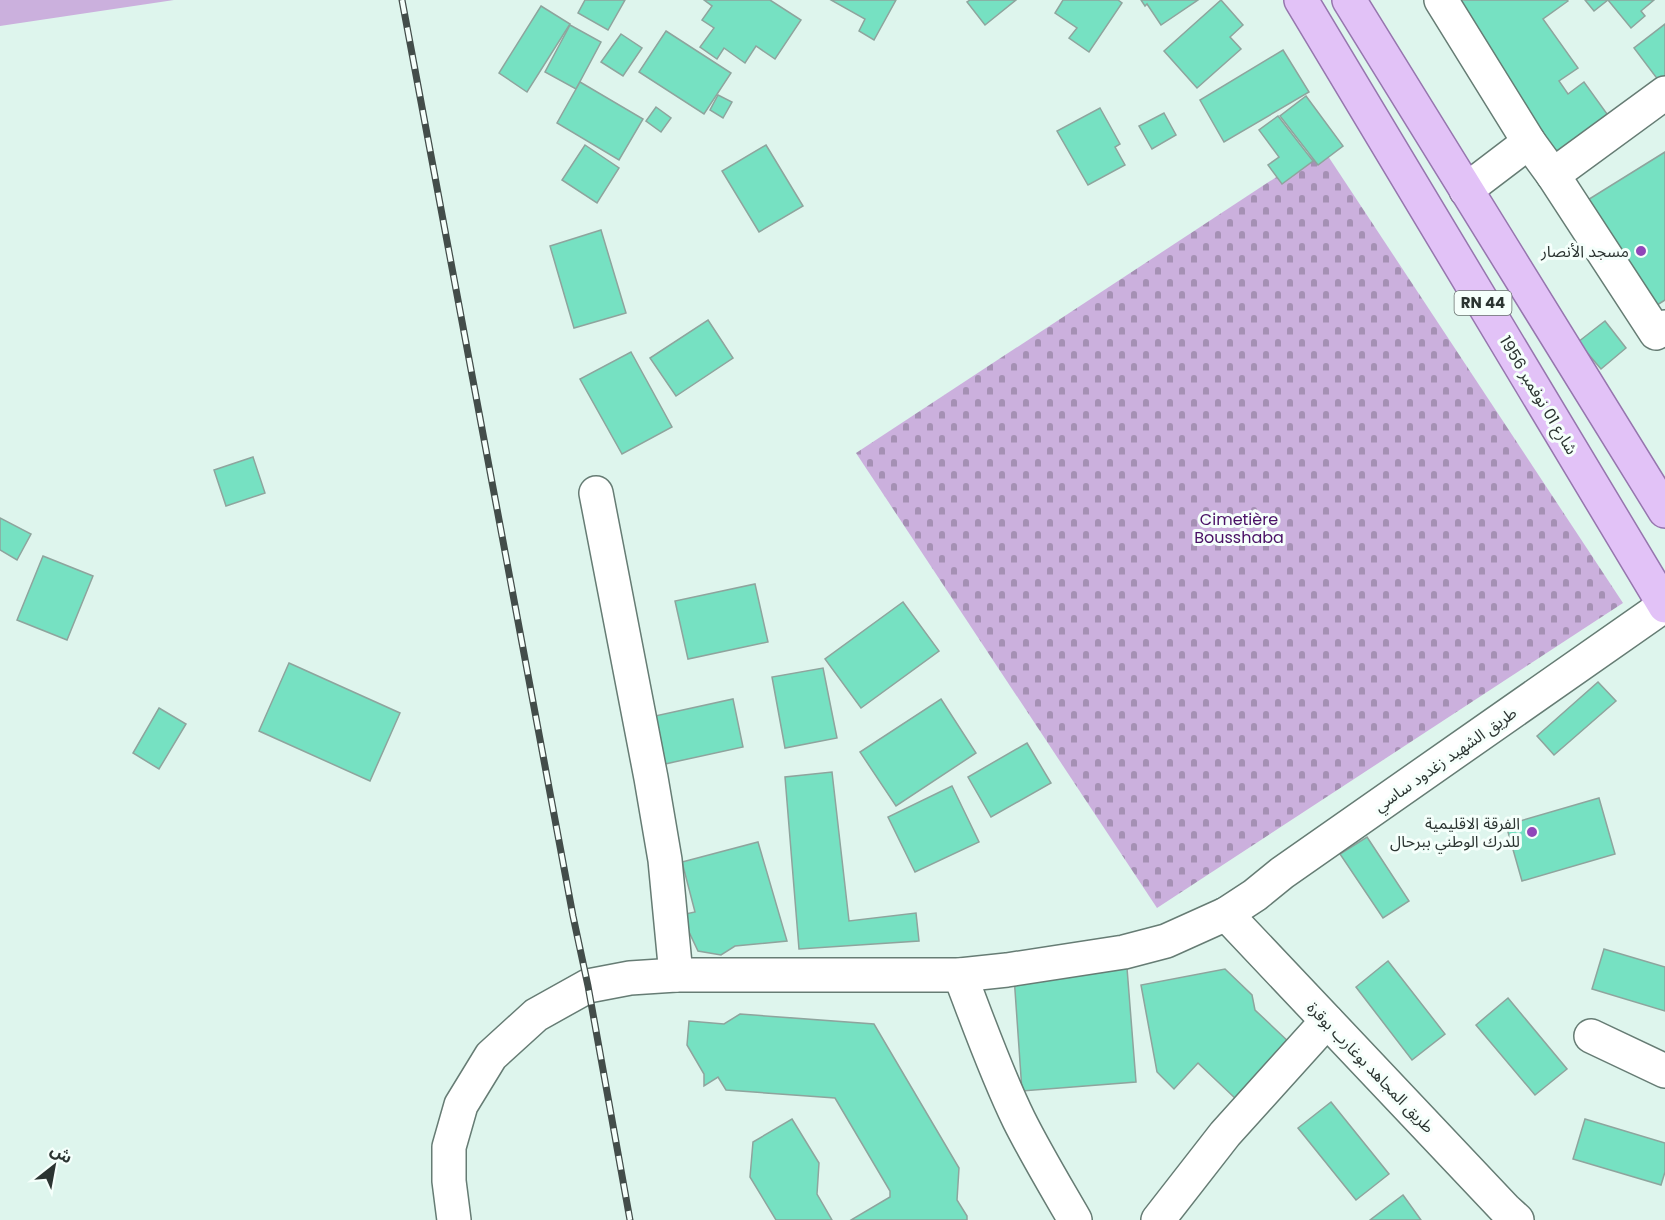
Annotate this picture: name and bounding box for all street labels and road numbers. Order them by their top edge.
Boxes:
road number: RN 44 [1454,291,1512,315]
street label: شارع 01 نوفمبر 1956 [1493,332,1583,459]
street label: طريق الشهيد زغدود ساسي [1369,701,1522,818]
street label: طريق المجاهد بوغارب بوقرة [1302,997,1440,1138]

